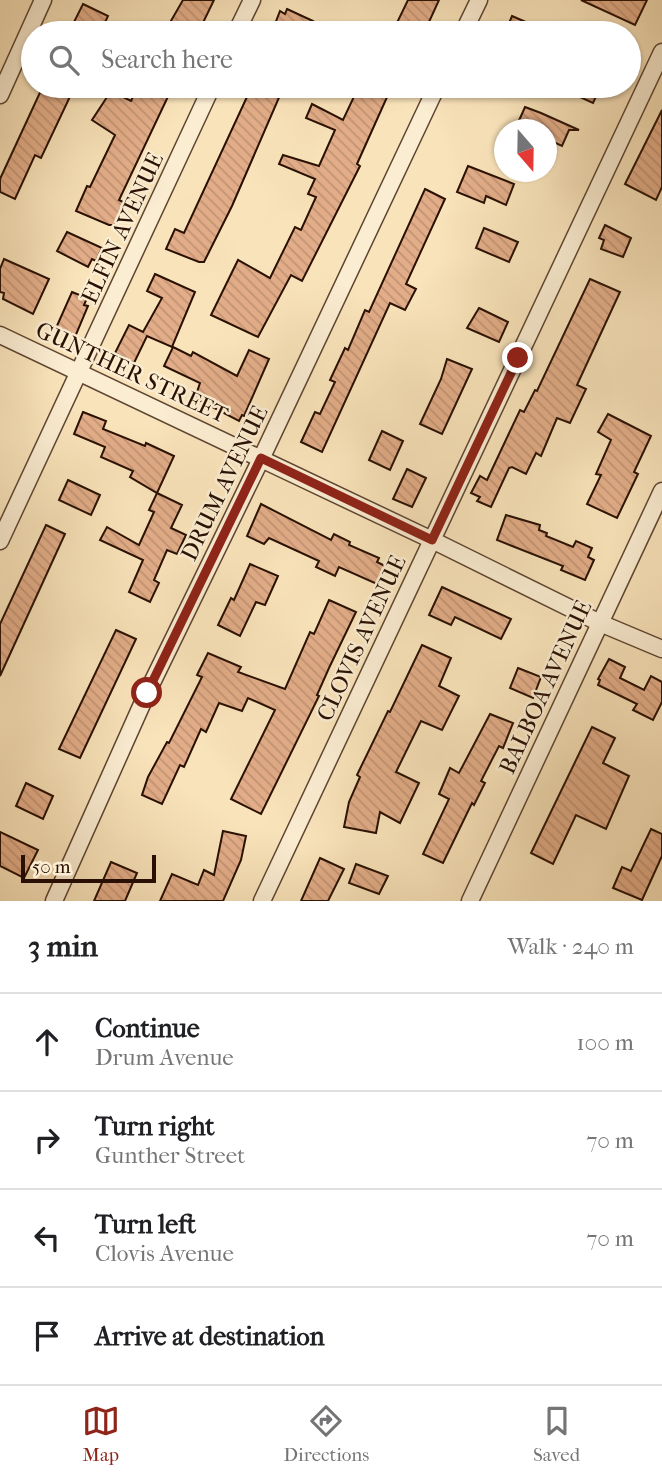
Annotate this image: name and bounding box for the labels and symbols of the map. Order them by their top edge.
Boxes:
north arrow [494,119,557,182]
street label: ELFIN AVENUE [76,148,169,308]
street label: GUNTHER STREET [32,316,232,429]
route end [502,342,533,373]
street label: DRUM AVENUE [175,401,274,565]
street label: CLOVIS AVENUE [311,551,412,725]
street label: BALBOA AVENUE [493,596,597,778]
route start [131,677,162,708]
scale bar [21,852,156,884]

